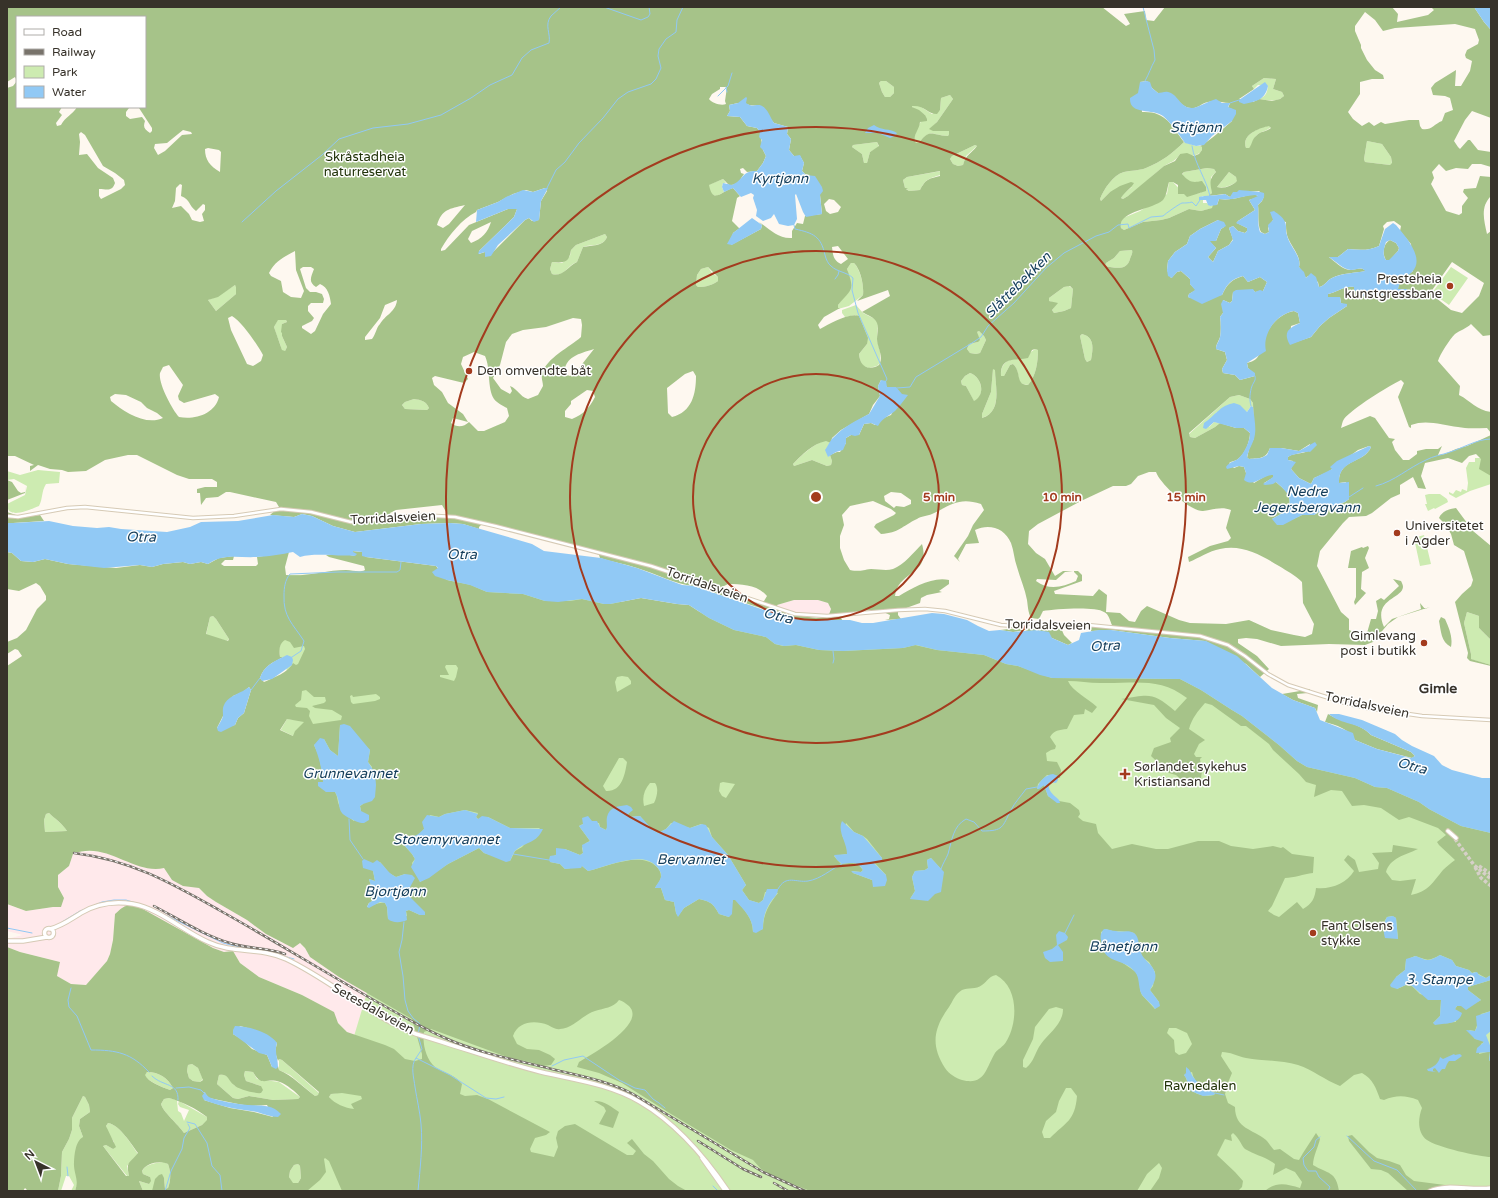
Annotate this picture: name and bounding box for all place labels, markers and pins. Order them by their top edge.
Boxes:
place label: Presteheia kunstgressbane [1344,271,1442,302]
marker: Presteheia kunstgressbane [1445,281,1455,291]
place label: Den omvendte båt [477,363,591,379]
marker: Den omvendte båt [464,366,474,376]
centre of rings [809,490,823,504]
place label: Universitetet i Agder [1405,518,1484,549]
marker: Universitetet i Agder [1392,528,1402,538]
place label: Gimlevang post i butikk [1340,628,1416,659]
marker: Gimlevang post i butikk [1419,638,1429,648]
place label: Sørlandet sykehus Kristiansand [1134,759,1247,790]
marker: Sørlandet sykehus Kristiansand [1119,768,1131,780]
place label: Fant Olsens stykke [1321,918,1393,949]
marker: Fant Olsens stykke [1308,928,1318,938]

